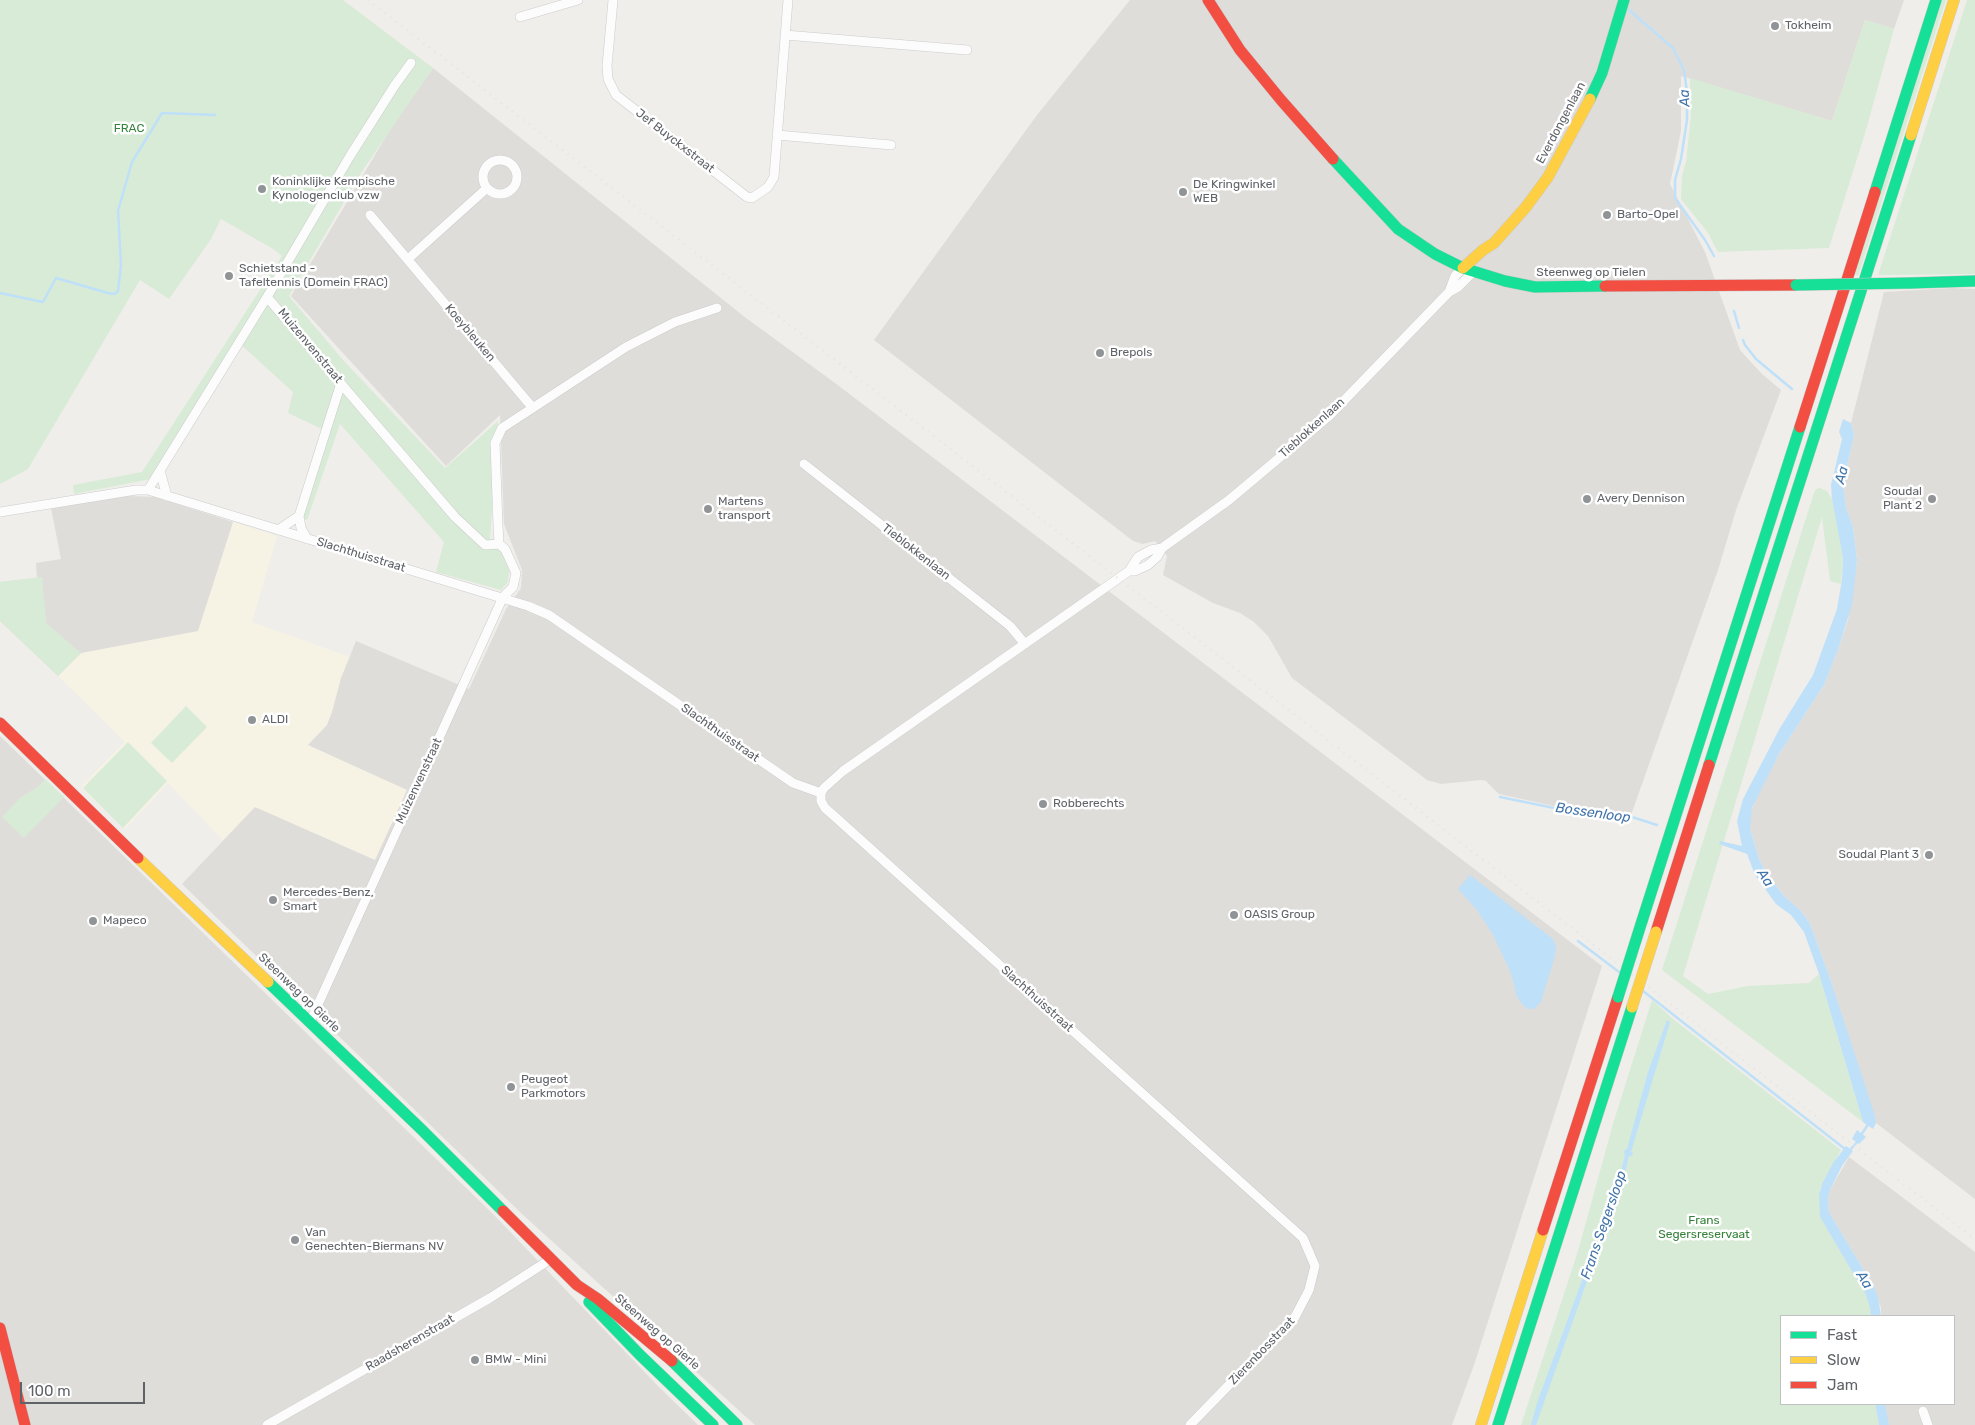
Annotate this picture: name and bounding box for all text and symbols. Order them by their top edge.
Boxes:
place label: Tokheim [1785,19,1831,33]
marker: Tokheim [1769,20,1781,32]
street label: Everdongenlaan [1533,80,1589,166]
water label: Aa [1676,89,1694,107]
street label: Jef Buyckxstraat [633,106,717,176]
park label: FRAC [114,122,144,136]
place label: Koninklijke Kempische Kynologenclub vzw [272,175,395,203]
place label: De Kringwinkel WEB [1193,178,1275,206]
marker: Koninklijke Kempische Kynologenclub vzw [256,183,268,195]
marker: De Kringwinkel WEB [1177,186,1189,198]
place label: Barto-Opel [1617,208,1678,222]
marker: Barto-Opel [1601,209,1613,221]
place label: Schietstand - Tafeltennis (Domein FRAC) [239,262,388,290]
street label: Steenweg op Tielen [1536,266,1646,280]
marker: Schietstand - Tafeltennis (Domein FRAC) [223,270,235,282]
street label: Koeybleuken [442,301,498,365]
street label: Muizenvenstraat [275,306,345,386]
place label: Brepols [1110,346,1152,360]
marker: Brepols [1094,347,1106,359]
street label: Tieblokkenlaan [1276,395,1348,461]
water label: Aa [1832,464,1852,486]
place label: Soudal Plant 2 [1883,485,1922,513]
place label: Avery Dennison [1597,492,1685,506]
marker: Avery Dennison [1581,493,1593,505]
marker: Soudal Plant 2 [1926,493,1938,505]
place label: Martens transport [718,495,770,523]
marker: Martens transport [702,503,714,515]
street label: Tieblokkenlaan [879,521,953,583]
street label: Slachthuisstraat [315,535,407,575]
street label: Slachthuisstraat [678,701,762,765]
place label: ALDI [262,713,288,727]
marker: ALDI [246,714,258,726]
street label: Muizenvenstraat [393,736,445,826]
place label: Robberechts [1053,797,1124,811]
marker: Robberechts [1037,798,1049,810]
water label: Bossenloop [1554,799,1632,827]
place label: Soudal Plant 3 [1839,848,1919,862]
marker: Soudal Plant 3 [1923,849,1935,861]
water label: Aa [1753,866,1777,890]
place label: Mercedes-Benz, Smart [283,886,374,914]
marker: Mercedes-Benz, Smart [267,894,279,906]
place label: OASIS Group [1244,908,1315,922]
marker: OASIS Group [1228,909,1240,921]
place label: Mapeco [103,914,147,928]
marker: Mapeco [87,915,99,927]
street label: Steenweg op Gierle [255,950,343,1036]
street label: Slachthuisstraat [998,963,1076,1035]
place label: Peugeot Parkmotors [521,1073,586,1101]
marker: Peugeot Parkmotors [505,1081,517,1093]
water label: Frans Segersloop [1578,1169,1630,1281]
park label: Frans Segersreservaat [1658,1214,1750,1242]
place label: Van Genechten-Biermans NV [305,1226,444,1254]
marker: Van Genechten-Biermans NV [289,1234,301,1246]
water label: Aa [1852,1268,1876,1292]
street label: Steenweg op Gierle [612,1291,702,1373]
street label: Raadsherenstraat [363,1312,457,1374]
street label: Zierenbosstraat [1226,1314,1298,1388]
legend [1780,1315,1955,1405]
text: Fast [1827,1326,1857,1344]
text: Slow [1827,1351,1860,1369]
place label: BMW - Mini [485,1353,546,1367]
marker: BMW - Mini [469,1354,481,1366]
scale bar [22,1372,148,1404]
text: Jam [1827,1376,1858,1394]
text: 100 m [28,1382,70,1400]

